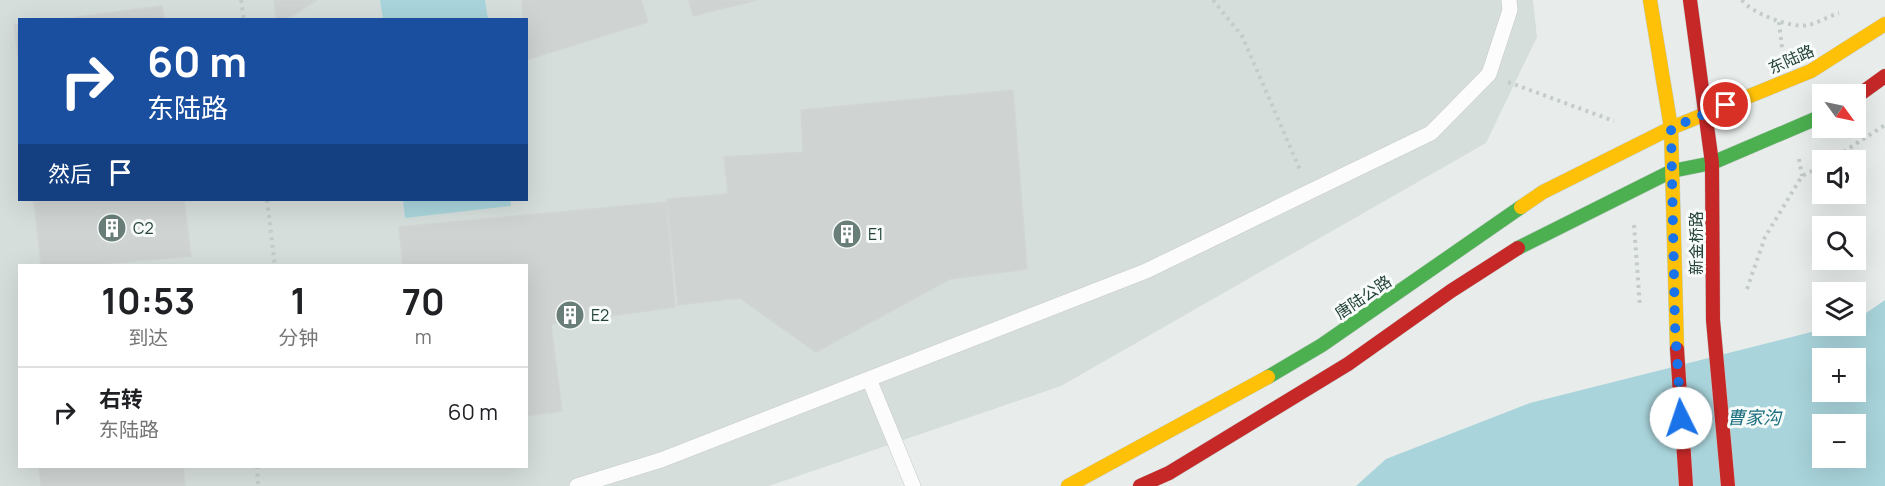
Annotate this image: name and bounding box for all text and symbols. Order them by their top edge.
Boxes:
text: 60 m [147,32,247,90]
street label: 东陆路 [1765,39,1817,79]
icon: right [48,42,126,120]
pin [1700,79,1751,130]
north arrow [1812,84,1866,138]
map controls [1812,84,1866,468]
icon: arrive [1709,88,1742,121]
text: 东陆路 [147,89,228,126]
button: sound [1812,150,1866,204]
icon: arrive [104,156,137,189]
text: 然后 [48,159,92,189]
street label: 新金桥路 [1685,211,1707,275]
building icon: C2 [96,212,128,244]
button: search [1812,216,1866,270]
place label: C2 [133,217,154,239]
building icon: E1 [831,218,863,250]
place label: E1 [868,223,883,245]
street label: 唐陆公路 [1330,270,1396,324]
text: 10:53 [101,276,195,325]
text: 1 [291,276,306,325]
text: 70 [402,277,445,326]
button: layers [1812,282,1866,336]
building icon: E2 [554,299,586,331]
place label: E2 [591,304,609,326]
text: m [415,323,432,350]
text: 到达 [128,324,168,351]
text: 分钟 [278,324,318,351]
button: + [1812,348,1866,402]
text: 右转 [99,384,143,414]
position arrow [1649,386,1713,450]
icon: right [48,396,81,429]
text: 60 m [448,397,498,427]
water label: 曹家沟 [1727,405,1783,429]
button: − [1812,414,1866,468]
text: 东陆路 [99,416,159,443]

